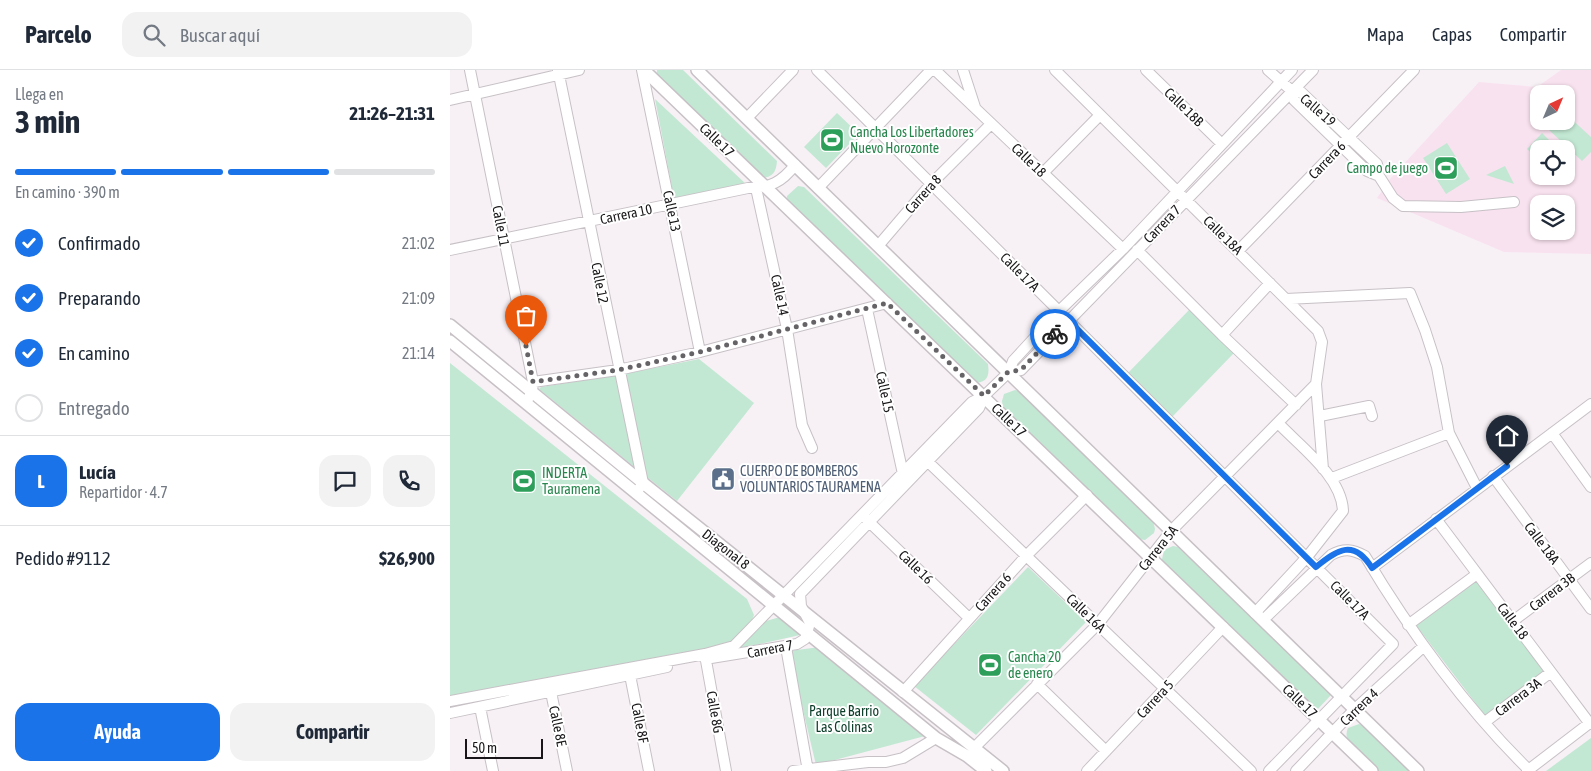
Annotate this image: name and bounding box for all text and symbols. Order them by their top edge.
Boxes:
search box [122,12,472,57]
text: Parcelo [25,21,92,48]
icon: search [140,21,168,49]
text: Buscar aquí [180,24,260,46]
text: Mapa [1367,24,1404,45]
text: Capas [1432,24,1472,45]
text: Compartir [1500,24,1566,45]
text: Llega en [15,85,64,103]
street label: Calle 18B [1161,85,1207,130]
north arrow [1530,85,1575,130]
map controls [1530,85,1575,240]
street label: Calle 19 [1297,90,1339,130]
text: 21:26–21:31 [349,102,435,124]
text: 3 min [15,103,80,140]
street label: Calle 17 [697,120,737,160]
place label: Cancha Los Libertadores Nuevo Horozonte [850,124,974,156]
sports icon: Cancha Los Libertadores Nuevo Horozonte [819,127,845,153]
street label: Carrera 6 [1305,137,1349,182]
street label: Calle 18 [1009,140,1050,180]
button: locate [1530,140,1575,185]
sports icon: Campo de juego [1433,155,1459,181]
place label: Campo de juego [1346,160,1428,176]
street label: Carrera 8 [902,171,945,217]
text: En camino · 390 m [15,183,120,201]
street label: Calle 13 [660,189,684,233]
button: layers [1530,195,1575,240]
street label: Carrera 10 [598,201,654,227]
street label: Carrera 7 [1140,202,1184,246]
street label: Calle 11 [489,204,513,248]
street label: Calle 18A [1200,212,1246,258]
icon: check [15,229,43,257]
text: Confirmado [58,232,140,254]
text: 21:02 [402,234,435,252]
street label: Calle 17A [997,249,1043,295]
street label: Calle 12 [588,261,612,305]
street label: Calle 14 [768,273,792,317]
icon: check [15,284,43,312]
text: Preparando [58,287,141,309]
text: 21:09 [402,289,435,307]
pin [505,295,547,346]
icon: bag [512,302,540,330]
courier [1030,309,1080,359]
icon: bike [1041,320,1069,348]
icon: check [15,339,43,367]
text: En camino [58,342,130,364]
text: 21:14 [402,344,435,362]
street label: Calle 15 [873,370,897,414]
text: Entregado [58,397,130,419]
street label: Calle 17 [989,400,1029,440]
pin [1486,415,1528,466]
icon: home [1493,422,1521,450]
button: chat [319,455,371,507]
button: phone [383,455,435,507]
text: Lucía [79,461,116,483]
place label: CUERPO DE BOMBEROS VOLUNTARIOS TAURAMENA [740,463,881,495]
place label: INDERTA Tauramena [542,465,601,497]
public building icon: CUERPO DE BOMBEROS VOLUNTARIOS TAURAMENA [710,466,736,492]
sports icon: INDERTA Tauramena [511,468,537,494]
text: L [37,470,45,492]
text: Repartidor · 4.7 [79,483,168,501]
street label: Calle 18A [1521,519,1563,567]
street label: Carrera 5A [1135,522,1181,574]
street label: Diagonal 8 [699,526,753,573]
text: Pedido #9112 [15,547,111,569]
text: $26,900 [379,547,435,569]
street label: Calle 16 [896,547,937,587]
street label: Carrera 6 [972,569,1015,615]
street label: Carrera 3B [1526,569,1578,614]
street label: Calle 17A [1327,577,1373,623]
street label: Calle 16A [1063,590,1109,636]
street label: Calle 18 [1494,600,1532,643]
street label: Carrera 7 [746,637,794,661]
place label: Cancha 20 de enero [1008,649,1062,681]
sports icon: Cancha 20 de enero [977,652,1003,678]
street label: Carrera 3A [1492,675,1544,719]
street label: Carrera 5 [1133,677,1177,721]
street label: Calle 17 [1280,681,1320,721]
street label: Carrera 4 [1337,685,1382,729]
street label: Calle 8G [703,690,727,734]
street label: Calle 8F [628,702,652,745]
button: Ayuda [15,703,220,761]
button: Compartir [230,703,435,761]
park label: Parque Barrio Las Colinas [809,703,879,735]
street label: Calle 8E [546,704,570,748]
scale bar [465,736,542,759]
text: 50 m [472,740,497,756]

